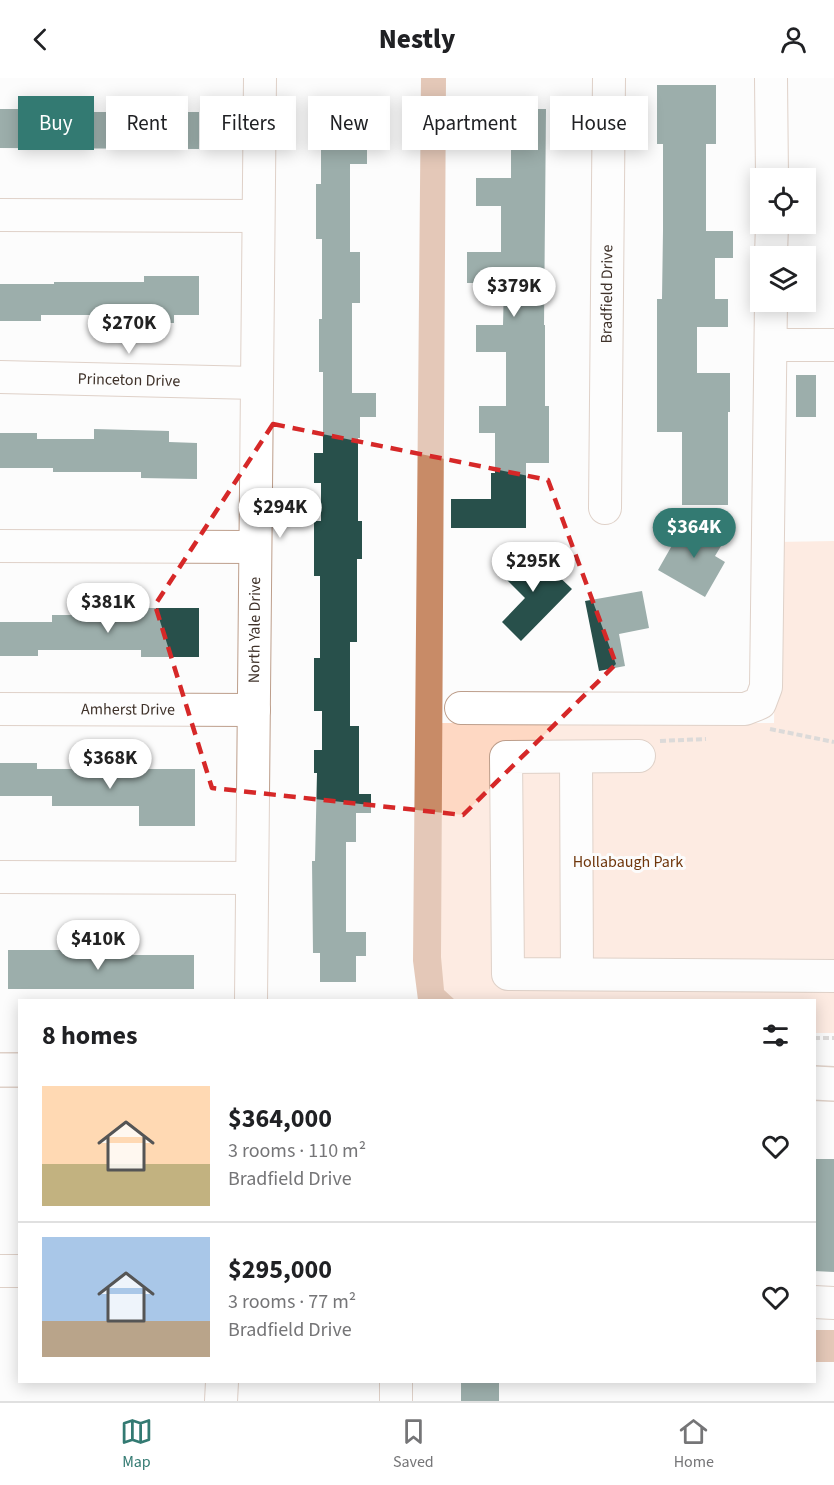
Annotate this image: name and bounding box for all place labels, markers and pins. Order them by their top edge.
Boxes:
pin: $379K [472,267,556,318]
pin: $270K [87,304,171,355]
pin: $294K [238,488,322,539]
pin: $364K [652,508,736,559]
pin: $295K [491,542,575,593]
pin: $381K [66,583,150,634]
pin: $368K [68,739,152,790]
pin: $410K [56,920,140,971]

